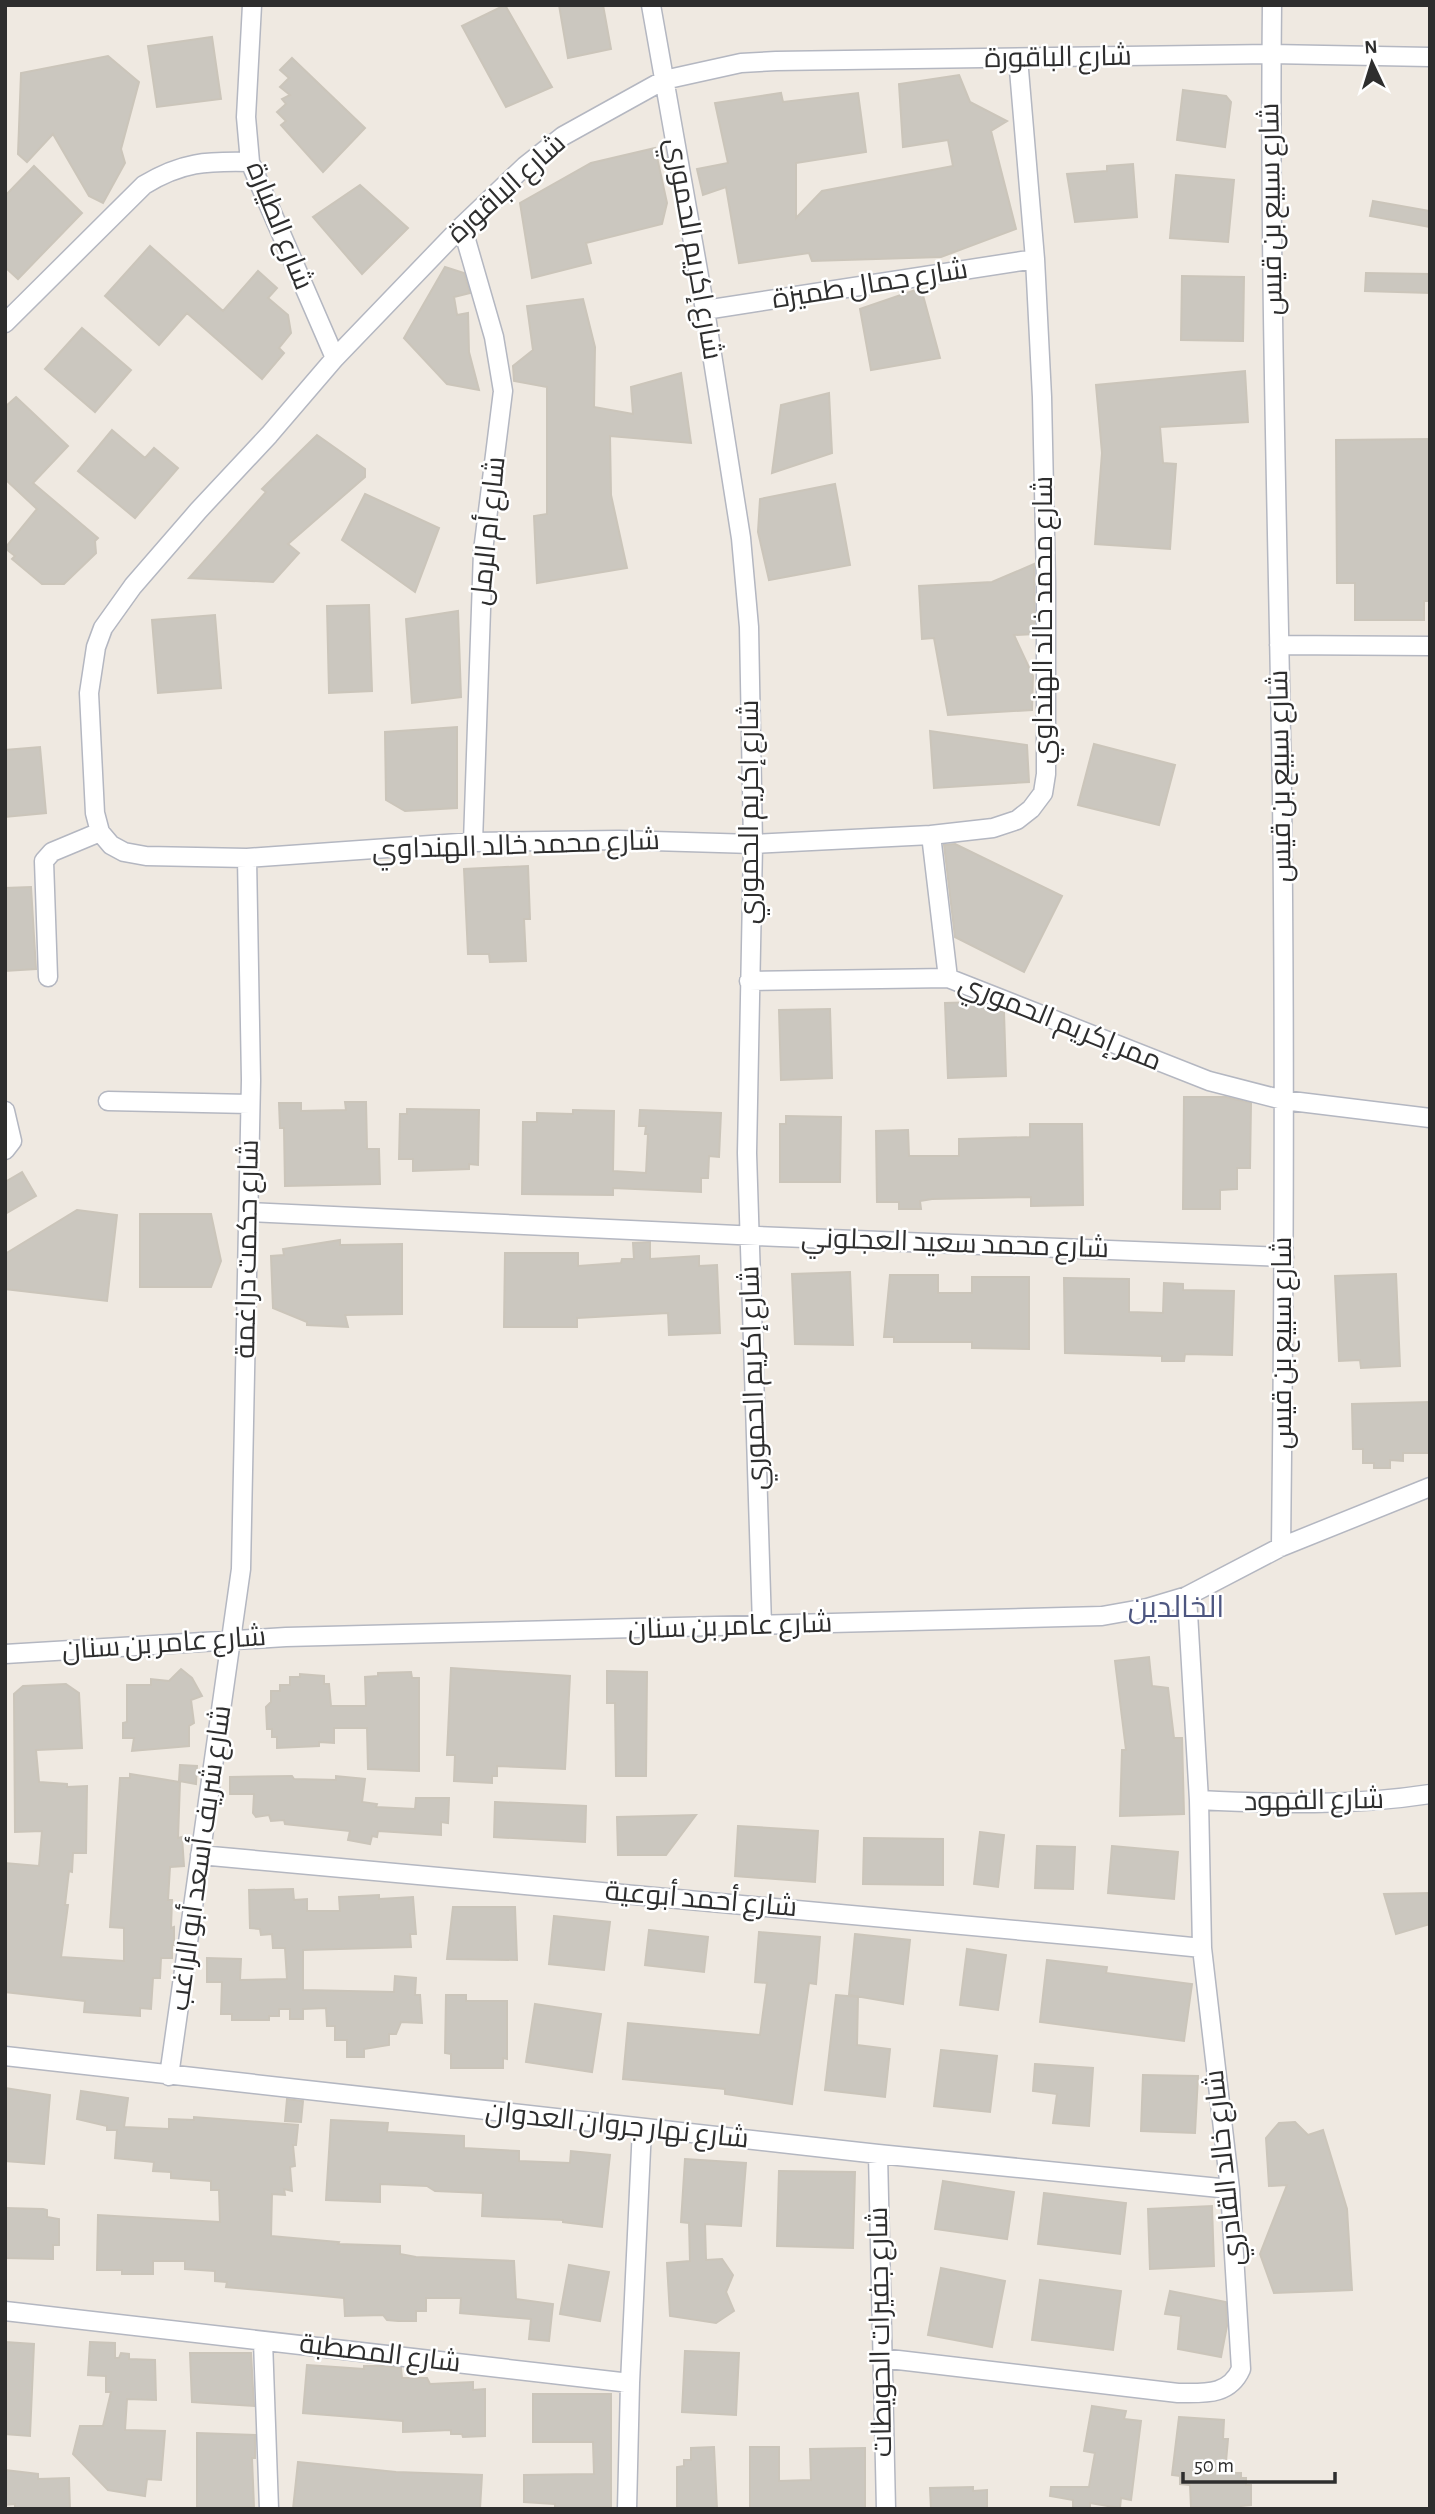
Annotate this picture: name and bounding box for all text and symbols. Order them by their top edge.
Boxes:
north arrow [1337,28,1407,98]
text: N [1364,38,1378,57]
street label: شارع الباقورة [984,42,1132,76]
street label: شارع سبيع بن قيس [1255,102,1291,316]
street label: شارع الباقورة [442,129,573,251]
street label: شارع إكريم الحموري [654,136,727,363]
street label: شارع الطيارة [238,158,318,295]
street label: شارع جمال طميزة [770,255,970,317]
street label: شارع أم الرمل [462,455,515,607]
street label: شارع محمد خالد الهنداوي [1029,476,1064,764]
street label: شارع سبيع بن قيس [1264,669,1300,883]
street label: شارع إكريم الحموري [735,700,770,924]
street label: شارع محمد خالد الهنداوي [372,826,661,871]
street label: ممر إكريم الحموري [952,970,1165,1082]
street label: شارع حكمت دراغمة [231,1139,267,1359]
street label: شارع محمد سعيد العجلوني [800,1224,1109,1269]
street label: شارع سبيع بن قيس [1268,1237,1300,1449]
street label: شارع إكريم الحموري [735,1265,778,1491]
district label: الخالدين [1128,1593,1224,1625]
street label: شارع عامر بن سنان [627,1608,833,1648]
street label: شارع عامر بن سنان [61,1622,267,1668]
street label: شارع شريف أسعد أبو الراغب [161,1703,239,2013]
street label: شارع الفهود [1244,1785,1384,1819]
street label: شارع أحمد أبوعية [604,1873,799,1925]
street label: شارع خالد القادري [1200,2068,1255,2268]
street label: شارع نهار جروان العدوان [484,2097,750,2157]
street label: شارع جفيرات الحويطات [864,2207,900,2457]
street label: شارع المصطبة [297,2329,462,2381]
scale bar [1183,2440,1335,2484]
text: 50 m [1194,2455,1234,2476]

